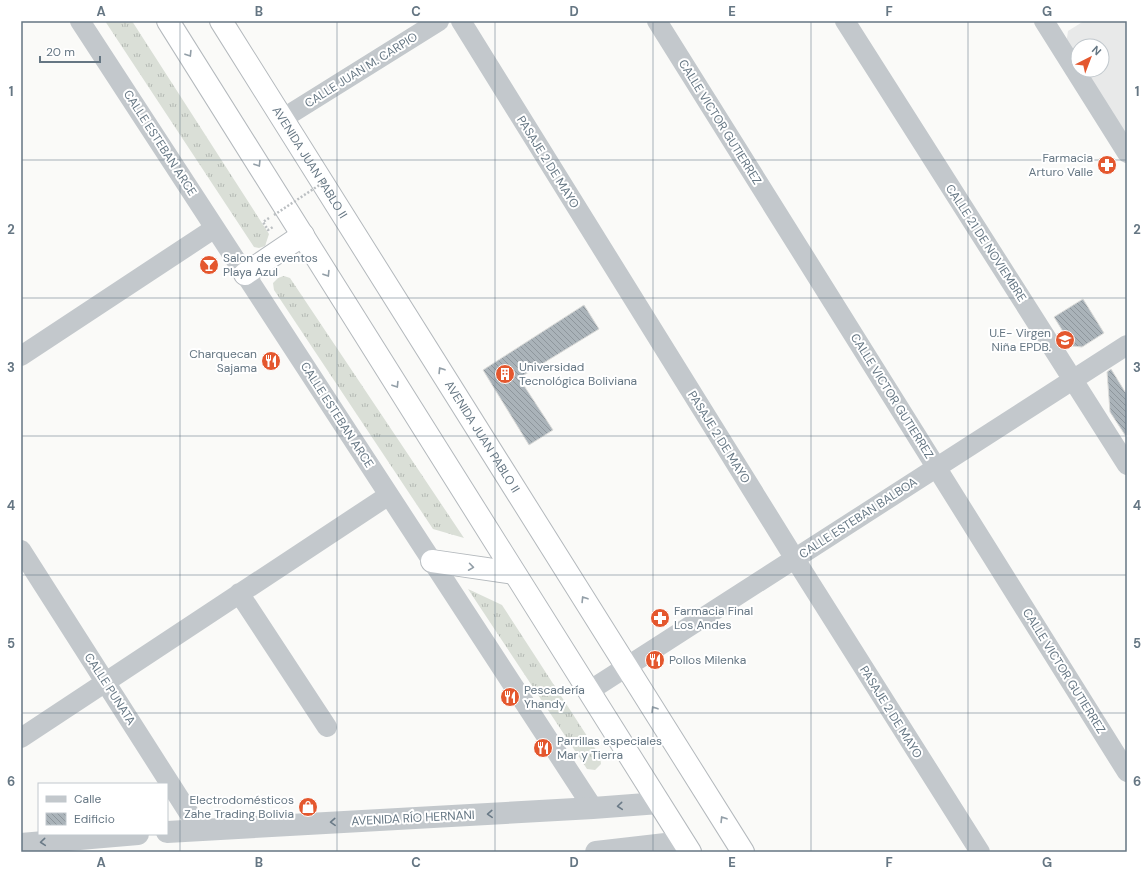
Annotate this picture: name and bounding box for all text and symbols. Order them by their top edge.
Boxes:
text: A [96,3,106,20]
text: B [255,3,263,20]
text: C [411,3,421,20]
text: D [569,3,579,20]
text: E [728,3,736,20]
text: F [885,3,893,20]
text: G [1042,3,1052,20]
street label: CALLE JUAN M. CARPIO [302,29,420,111]
scale bar [40,38,100,64]
north arrow [1070,38,1110,78]
text: N [1089,43,1104,58]
text: 20 m [46,44,75,60]
one-way arrow [184,50,192,57]
street label: CALLE VICTOR GUTIERREZ [675,56,765,188]
text: 1 [9,83,13,100]
text: 1 [1135,83,1139,100]
street label: CALLE ESTEBAN ARCE [120,87,200,199]
street label: AVENIDA JUAN PABLO II [269,103,351,221]
street label: PASAJE 2 DE MAYO [513,113,583,211]
place label: Farmacia Arturo Valle [1028,150,1093,180]
pharmacy icon: Farmacia Arturo Valle [1096,154,1118,176]
one-way arrow [253,160,261,167]
street label: CALLE 21 DE NOVIEMBRE [942,181,1030,305]
text: 2 [7,221,15,238]
text: 2 [1133,221,1141,238]
place label: Salon de eventos Playa Azul [223,250,318,280]
bar icon: Salon de eventos Playa Azul [198,254,220,276]
one-way arrow [322,270,330,277]
place label: U.E- Virgen Niña EPDB. [989,325,1051,355]
school or university icon: U.E- Virgen Niña EPDB. [1054,329,1076,351]
street label: CALLE VICTOR GUTIERREZ [847,330,937,462]
place label: Charquecan Sajama [189,346,257,376]
restaurant icon: Charquecan Sajama [260,350,282,372]
text: 3 [7,359,15,376]
street label: CALLE ESTEBAN ARCE [297,359,377,471]
place label: Universidad Tecnológica Boliviana [519,359,637,389]
text: 3 [1133,359,1141,376]
building icon: Universidad Tecnológica Boliviana [494,363,516,385]
one-way arrow [438,367,445,374]
street label: AVENIDA JUAN PABLO II [441,378,523,496]
one-way arrow [391,381,399,388]
street label: PASAJE 2 DE MAYO [684,388,754,486]
street label: CALLE ESTEBAN BALBOA [796,474,920,562]
text: 4 [7,497,15,514]
text: 4 [1133,497,1141,514]
one-way arrow [468,562,474,571]
one-way arrow [582,596,589,603]
place label: Farmacia Final Los Andes [674,603,753,633]
street label: CALLE VICTOR GUTIERREZ [1019,605,1109,737]
pharmacy icon: Farmacia Final Los Andes [649,607,671,629]
text: 5 [7,635,15,652]
text: 5 [1133,635,1141,652]
restaurant icon: Pollos Milenka [644,649,666,671]
street label: CALLE PUNATA [81,650,139,728]
place label: Pollos Milenka [669,652,746,668]
street label: PASAJE 2 DE MAYO [856,663,926,761]
place label: Pescadería Yhandy [524,682,585,712]
restaurant icon: Pescadería Yhandy [499,686,521,708]
one-way arrow [651,706,658,713]
place label: Parrillas especiales Mar y Tierra [557,733,662,763]
restaurant icon: Parrillas especiales Mar y Tierra [532,737,554,759]
text: 6 [7,773,15,790]
text: 6 [1133,773,1141,790]
legend [38,783,168,835]
text: Calle [74,791,101,807]
place label: Electrodomésticos Zahe Trading Bolivia [184,792,294,822]
shop icon: Electrodomésticos Zahe Trading Bolivia [297,796,319,818]
one-way arrow [617,801,623,810]
street label: AVENIDA RÍO HERNANI [351,807,475,829]
one-way arrow [487,809,493,818]
text: Edificio [74,811,115,827]
one-way arrow [720,816,727,823]
one-way arrow [330,818,336,826]
one-way arrow [40,837,46,846]
text: A [96,854,106,871]
text: B [255,854,263,871]
text: C [411,854,421,871]
text: D [569,854,579,871]
text: E [728,854,736,871]
text: F [885,854,893,871]
text: G [1042,854,1052,871]

